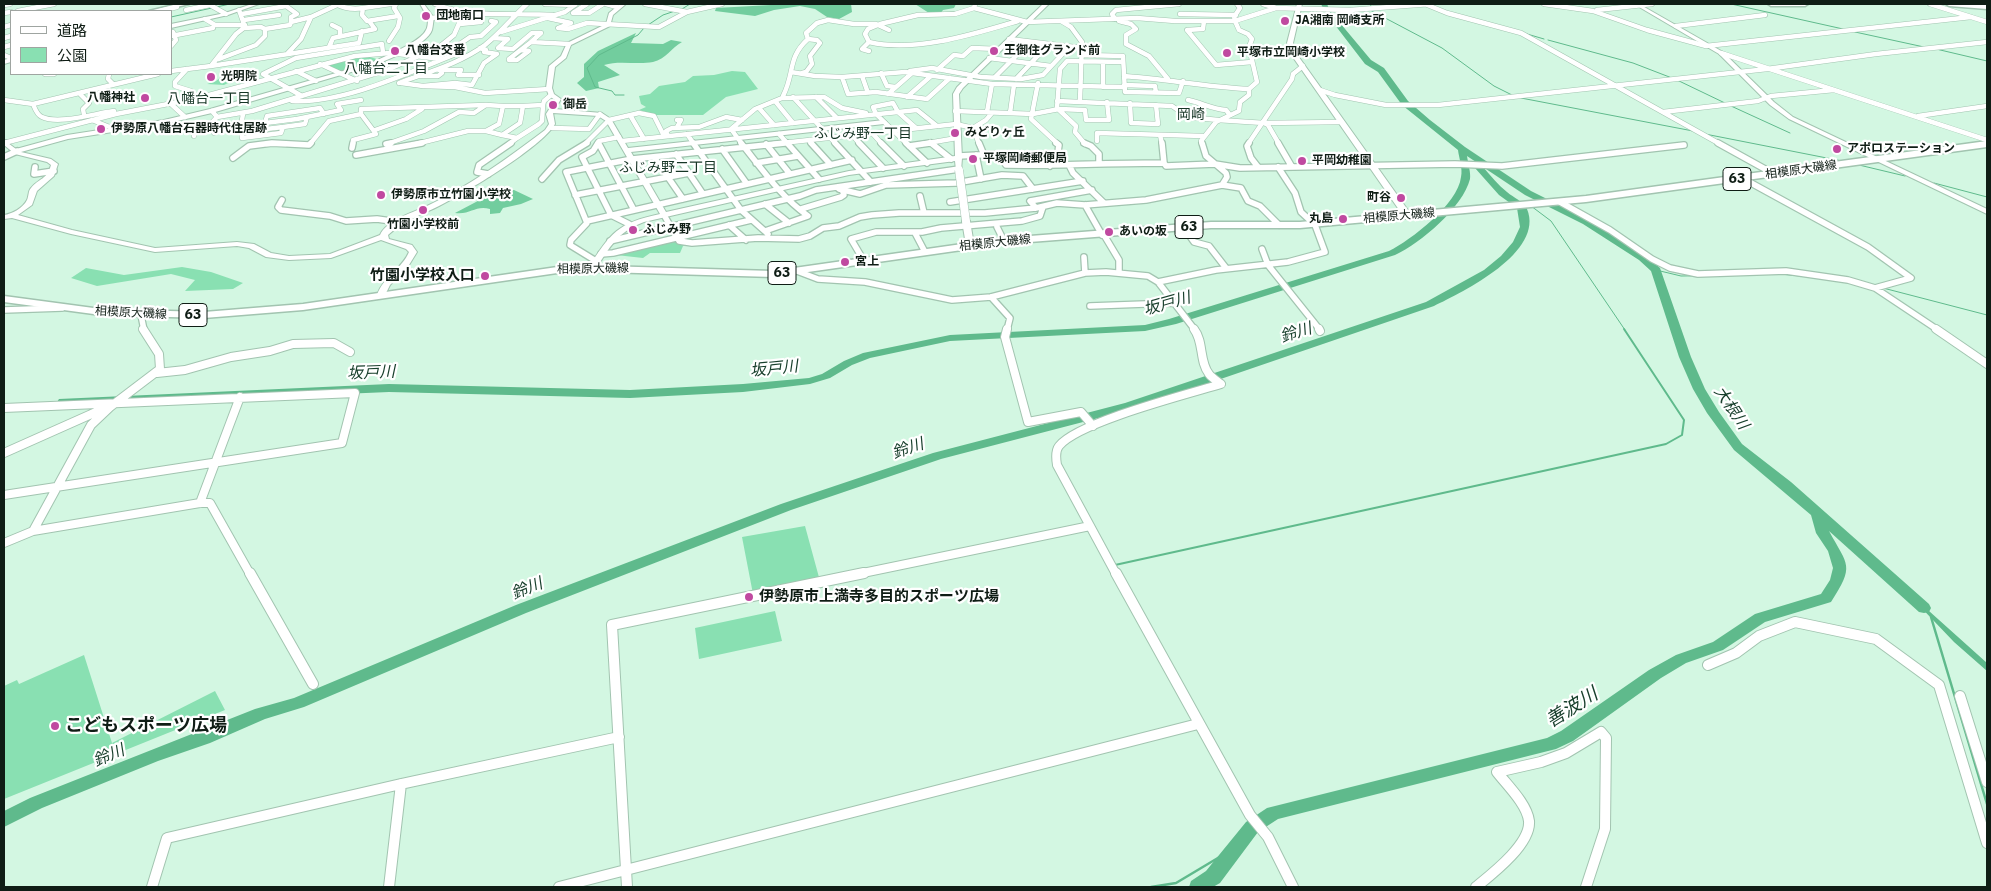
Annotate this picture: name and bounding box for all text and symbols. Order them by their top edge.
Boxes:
place label: 団地南口 [436,9,484,23]
legend [10,10,172,75]
marker: 団地南口 [420,10,432,22]
place label: JA湘南 岡崎支所 [1295,14,1385,28]
marker: JA湘南 岡崎支所 [1279,15,1291,27]
text: 道路 [57,21,87,40]
place label: 八幡台交番 [405,44,465,58]
place label: 王御住グランド前 [1004,44,1100,58]
marker: 八幡台交番 [389,45,401,57]
marker: 王御住グランド前 [988,45,1000,57]
text: 公園 [57,46,87,65]
place label: 平塚市立岡崎小学校 [1237,46,1345,60]
marker: 平塚市立岡崎小学校 [1221,47,1233,59]
district label: 八幡台二丁目 [344,61,428,77]
place label: 光明院 [221,70,257,84]
marker: 光明院 [205,71,217,83]
place label: 八幡神社 [87,91,135,105]
district label: 八幡台一丁目 [167,91,251,107]
marker: 八幡神社 [139,92,151,104]
place label: 御岳 [563,98,587,112]
marker: 御岳 [547,99,559,111]
district label: 岡崎 [1177,107,1205,123]
place label: 伊勢原八幡台石器時代住居跡 [111,122,267,136]
marker: 伊勢原八幡台石器時代住居跡 [95,123,107,135]
district label: ふじみ野一丁目 [814,126,912,142]
place label: みどりヶ丘 [965,126,1025,140]
marker: みどりヶ丘 [949,127,961,139]
place label: アポロステーション [1847,142,1955,156]
marker: アポロステーション [1831,143,1843,155]
place label: 平塚岡崎郵便局 [983,152,1067,166]
marker: 平塚岡崎郵便局 [967,153,979,165]
place label: 平岡幼稚園 [1312,154,1372,168]
marker: 平岡幼稚園 [1296,155,1308,167]
street label: 相模原大磯線 [1764,158,1838,182]
district label: ふじみ野二丁目 [619,160,717,176]
road number: 63 [1723,168,1751,190]
place label: 伊勢原市立竹園小学校 [391,188,511,202]
marker: 伊勢原市立竹園小学校 [375,189,387,201]
place label: 町谷 [1367,191,1391,205]
marker: 町谷 [1395,192,1407,204]
marker: 竹園小学校前 [417,204,429,216]
street label: 相模原大磯線 [1363,206,1435,226]
place label: 丸島 [1309,212,1333,226]
marker: 丸島 [1337,213,1349,225]
road number: 63 [1175,216,1203,238]
place label: 竹園小学校前 [387,218,459,232]
place label: ふじみ野 [643,223,691,237]
marker: ふじみ野 [627,224,639,236]
place label: あいの坂 [1119,225,1167,239]
marker: あいの坂 [1103,226,1115,238]
street label: 相模原大磯線 [958,232,1032,254]
place label: 宮上 [855,255,879,269]
marker: 宮上 [839,256,851,268]
street label: 相模原大磯線 [557,261,629,277]
road number: 63 [768,262,796,284]
place label: 竹園小学校入口 [370,267,475,285]
marker: 竹園小学校入口 [479,270,491,282]
water label: 坂戸川 [1141,288,1193,320]
street label: 相模原大磯線 [95,304,167,322]
road number: 63 [179,304,207,326]
water label: 鈴川 [1278,319,1314,347]
water label: 坂戸川 [749,357,799,381]
water label: 坂戸川 [347,363,395,383]
water label: 大根川 [1710,383,1752,433]
water label: 鈴川 [890,435,926,463]
water label: 鈴川 [509,574,545,604]
place label: 伊勢原市上満寺多目的スポーツ広場 [759,588,999,606]
marker: 伊勢原市上満寺多目的スポーツ広場 [743,591,755,603]
water label: 善波川 [1542,683,1602,733]
place label: こどもスポーツ広場 [65,715,227,737]
marker: こどもスポーツ広場 [49,720,61,732]
water label: 鈴川 [91,741,127,771]

